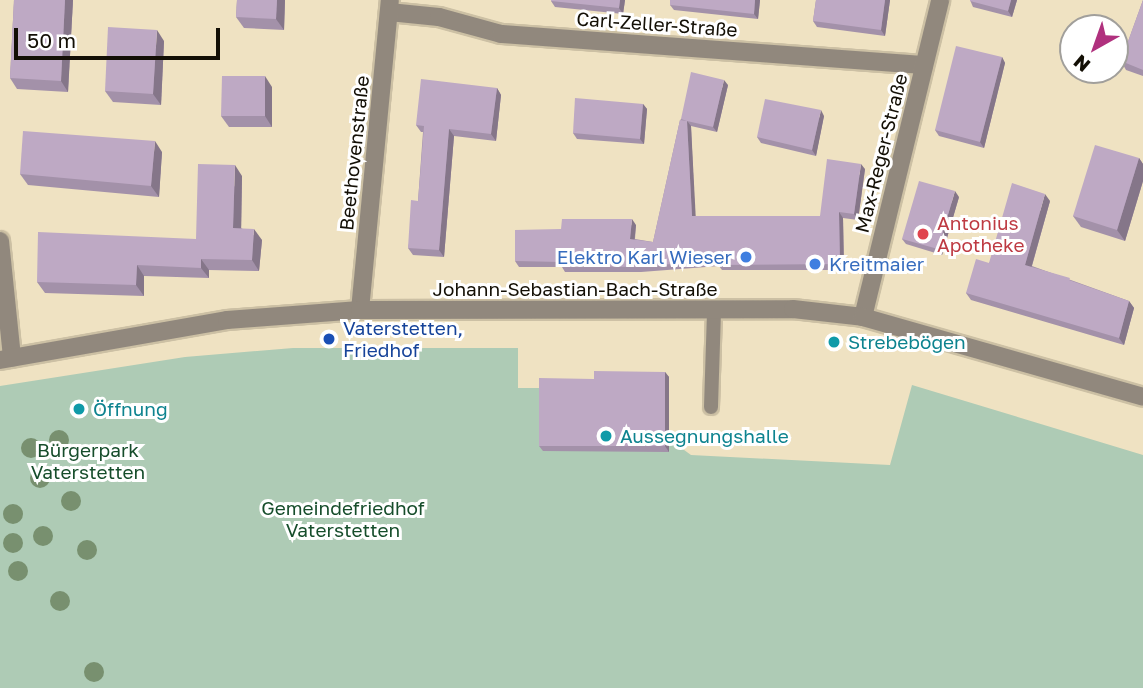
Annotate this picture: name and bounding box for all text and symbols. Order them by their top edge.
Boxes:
street label: Carl-Zeller-Straße [576,7,738,41]
scale bar [18,14,224,58]
north arrow [1059,14,1129,84]
text: 50 m [27,27,76,53]
text: N [1069,50,1094,77]
street label: Max-Reger-Straße [850,71,912,235]
street label: Beethovenstraße [335,74,373,232]
place label: Antonius Apotheke [937,212,1024,256]
marker: Antonius Apotheke [915,226,931,242]
place label: Elektro Karl Wieser [557,246,732,268]
marker: Elektro Karl Wieser [738,249,754,265]
place label: Kreitmaier [829,253,924,275]
marker: Kreitmaier [807,256,823,272]
street label: Johann-Sebastian-Bach-Straße [432,278,718,300]
place label: Vaterstetten, Friedhof [343,317,463,361]
marker: Vaterstetten, Friedhof [321,331,337,347]
place label: Strebebögen [848,331,966,353]
marker: Strebebögen [826,334,842,350]
place label: Öffnung [93,398,168,420]
marker: Öffnung [71,401,87,417]
place label: Aussegnungshalle [620,425,789,447]
marker: Aussegnungshalle [598,428,614,444]
park label: Bürgerpark Vaterstetten [31,439,145,483]
park label: Gemeindefriedhof Vaterstetten [261,497,425,541]

